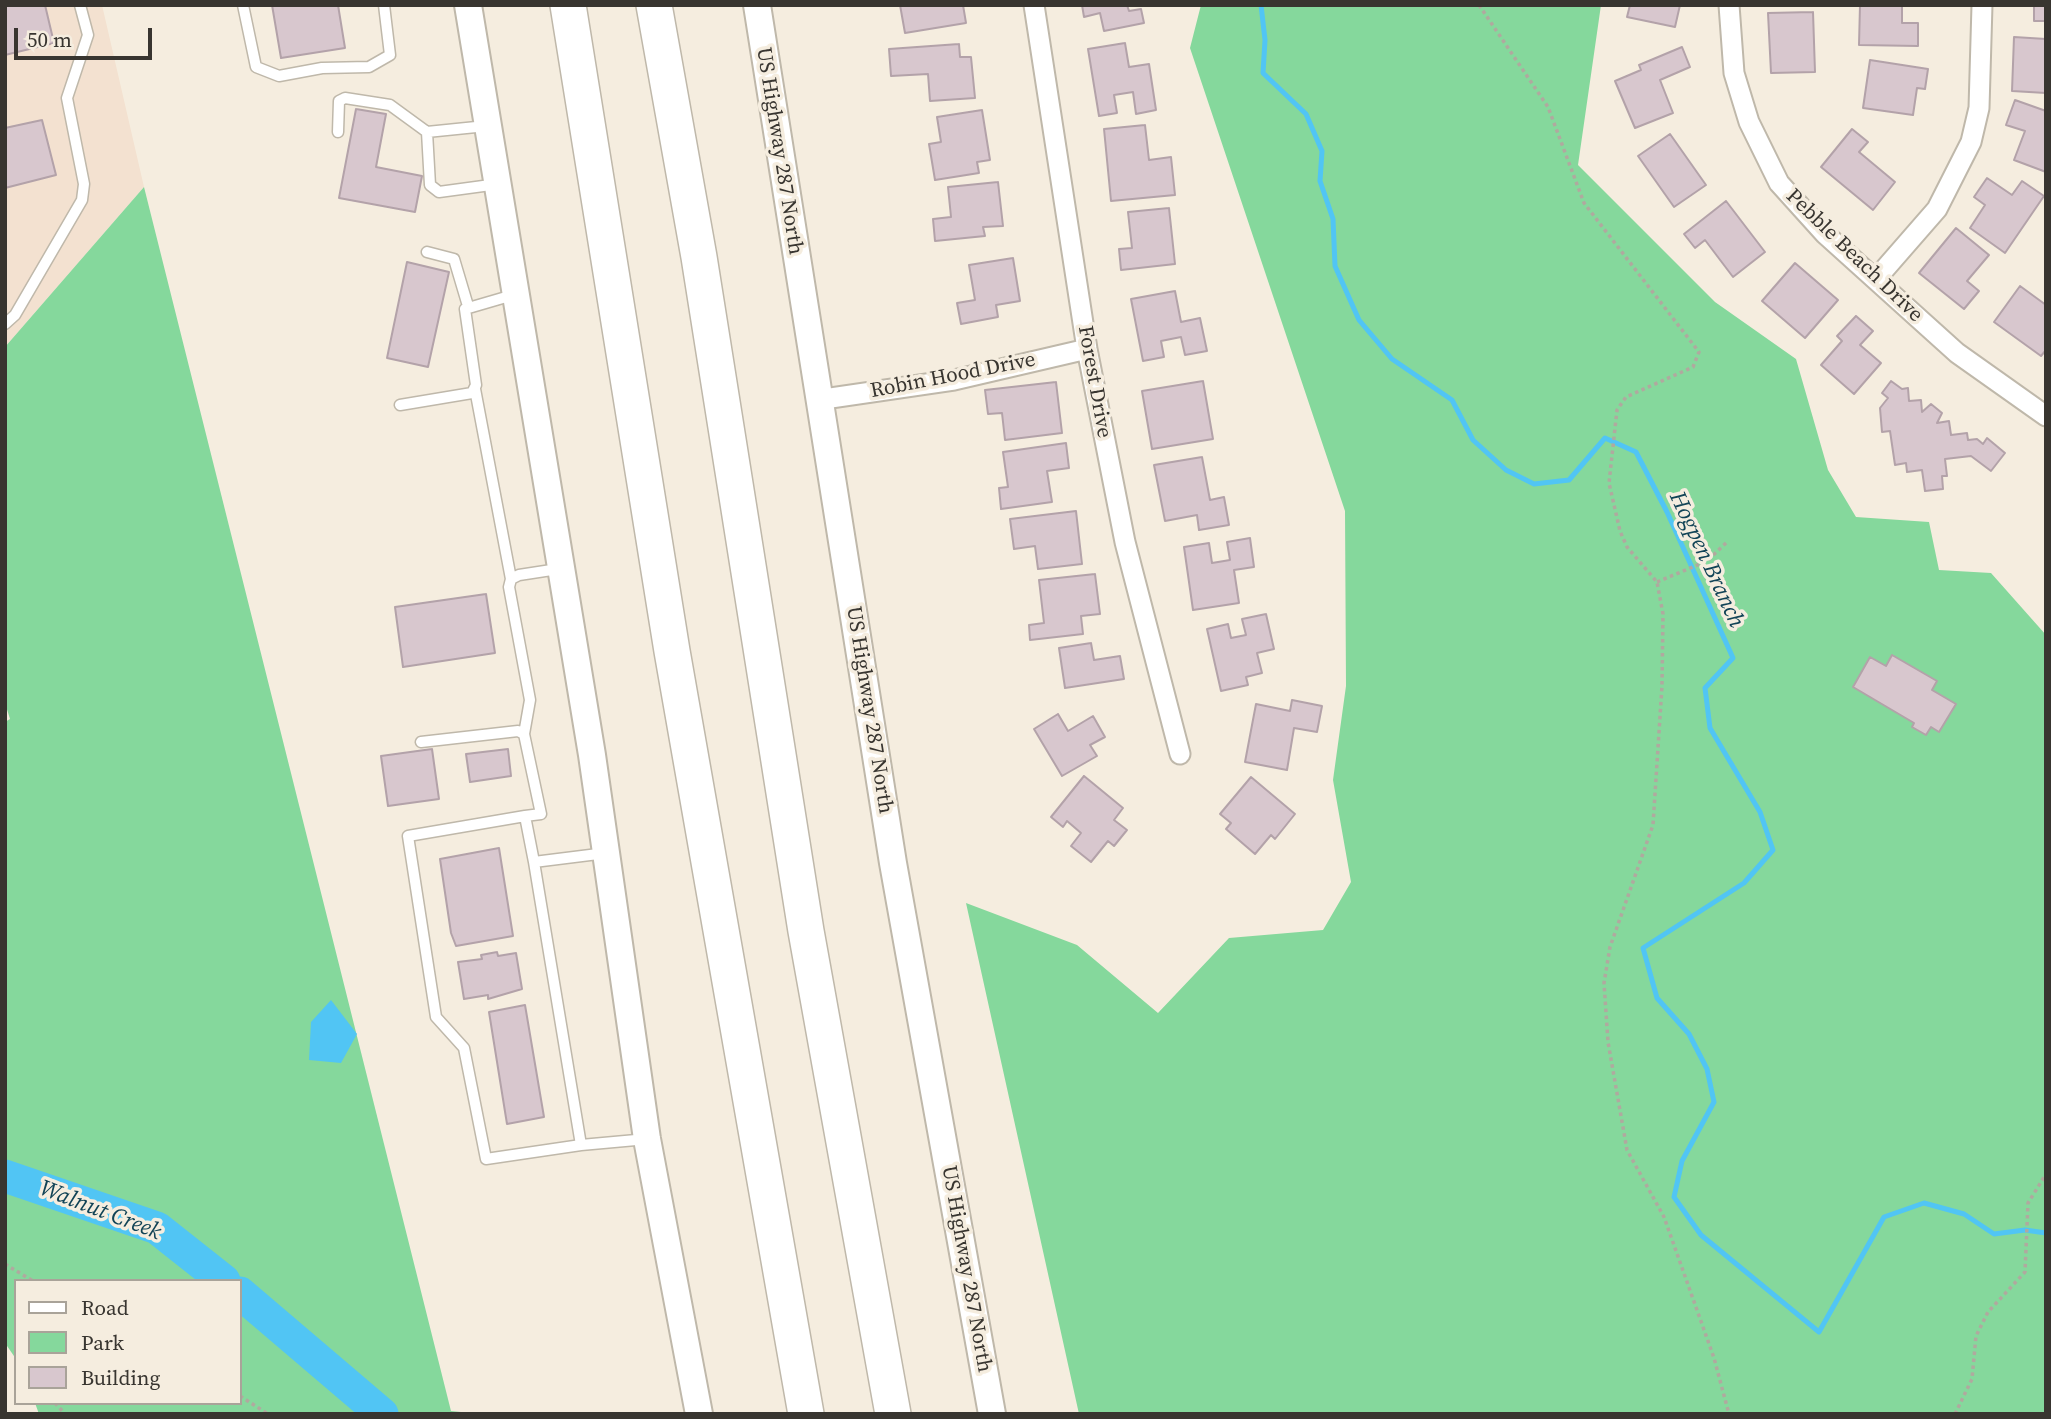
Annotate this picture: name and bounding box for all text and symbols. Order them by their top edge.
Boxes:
scale bar [18,14,156,58]
text: 50 m [27,25,72,54]
street label: US Highway 287 North [750,46,808,256]
street label: Pebble Beach Drive [1780,184,1928,328]
street label: Forest Drive [1072,324,1116,440]
street label: Robin Hood Drive [868,348,1038,404]
water label: Hogpen Branch [1662,487,1750,633]
street label: US Highway 287 North [840,605,898,815]
street label: US Highway 287 North [935,1164,997,1374]
water label: Walnut Creek [35,1175,165,1247]
legend [14,1279,242,1405]
text: Road [81,1293,129,1322]
text: Park [81,1328,124,1357]
text: Building [81,1363,160,1392]

